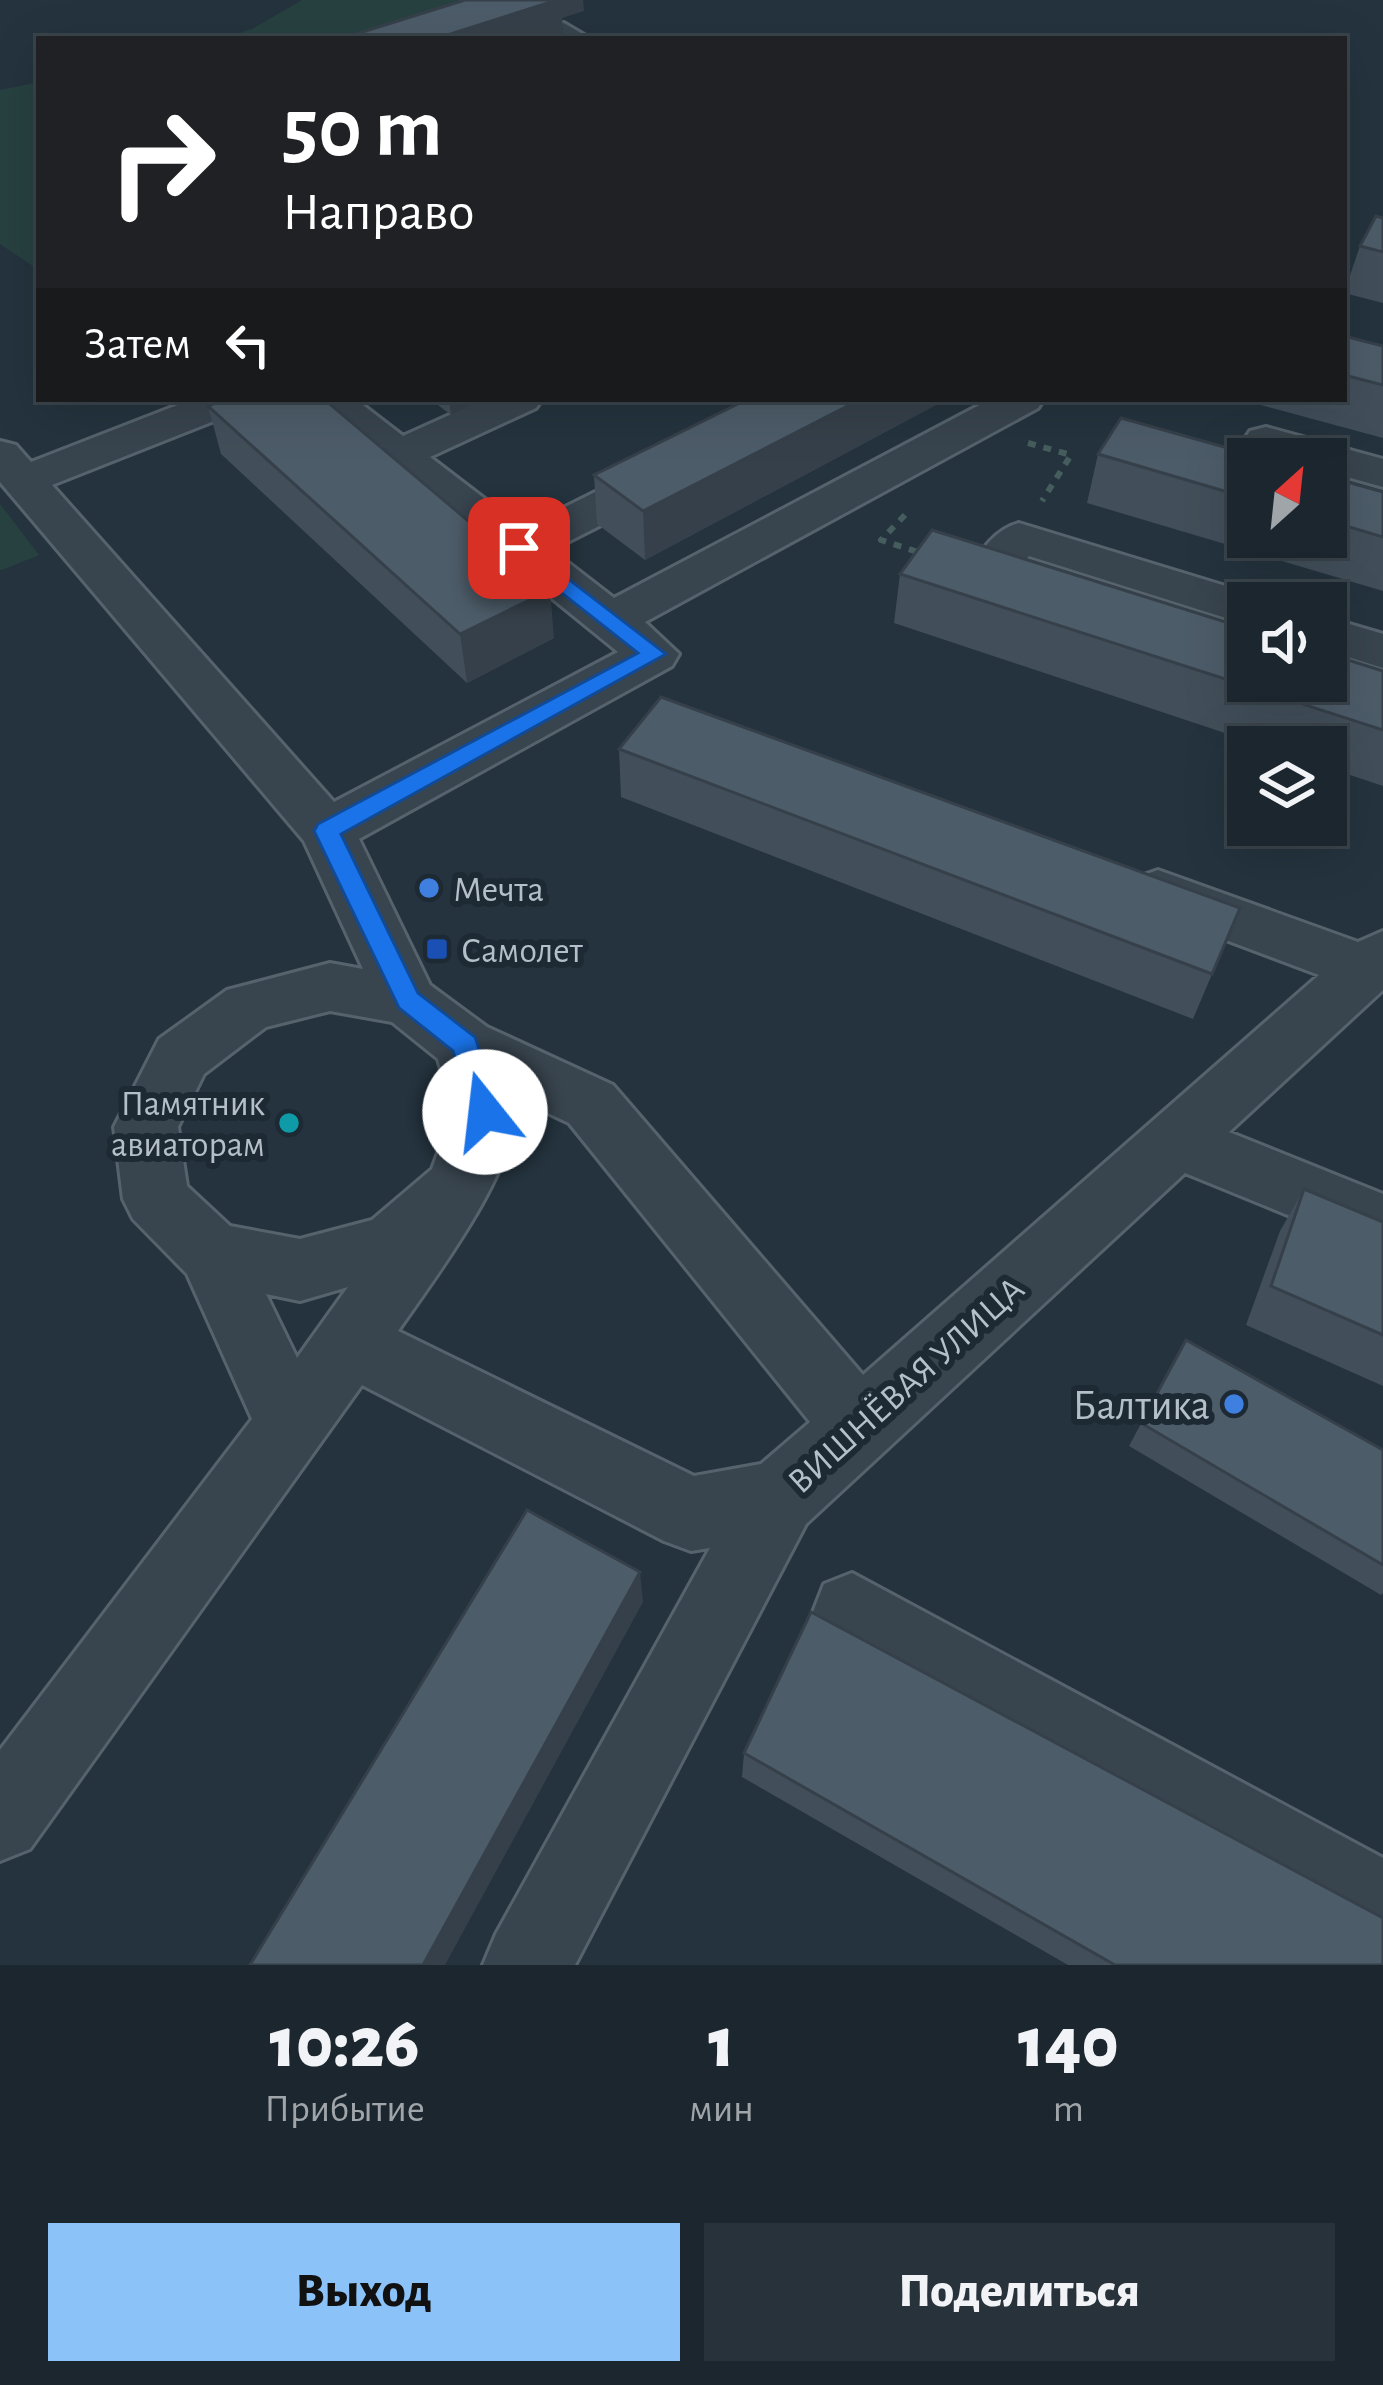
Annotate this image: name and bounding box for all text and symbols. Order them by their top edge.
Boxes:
icon: right [84,84,240,240]
text: 50 m [282,88,443,172]
text: Направо [282,186,474,240]
icon: left [215,312,281,378]
text: Затем [84,322,191,367]
north arrow [1227,438,1347,558]
map controls [1227,438,1347,846]
pin [468,497,570,599]
icon: arrive [486,515,552,581]
button: sound [1227,582,1347,702]
button: layers [1227,726,1347,846]
place label: Мечта [453,872,544,908]
marker: Мечта [416,875,442,901]
place label: Самолет [461,933,584,969]
marker: Самолет [424,936,450,962]
position arrow [422,1049,548,1175]
place label: Памятник авиаторам [111,1086,265,1163]
marker: Памятник авиаторам [276,1110,302,1136]
street label: ВИШНЁВАЯ УЛИЦА [780,1269,1031,1500]
place label: Балтика [1073,1385,1210,1427]
marker: Балтика [1221,1391,1247,1417]
text: 10:26 [270,2008,419,2080]
text: 1 [708,2008,735,2080]
text: 140 [1018,2008,1119,2080]
text: Прибытие [264,2090,425,2129]
text: мин [689,2090,754,2129]
text: m [1053,2090,1084,2129]
button: Выход [48,2223,680,2361]
button: Поделиться [704,2223,1335,2361]

